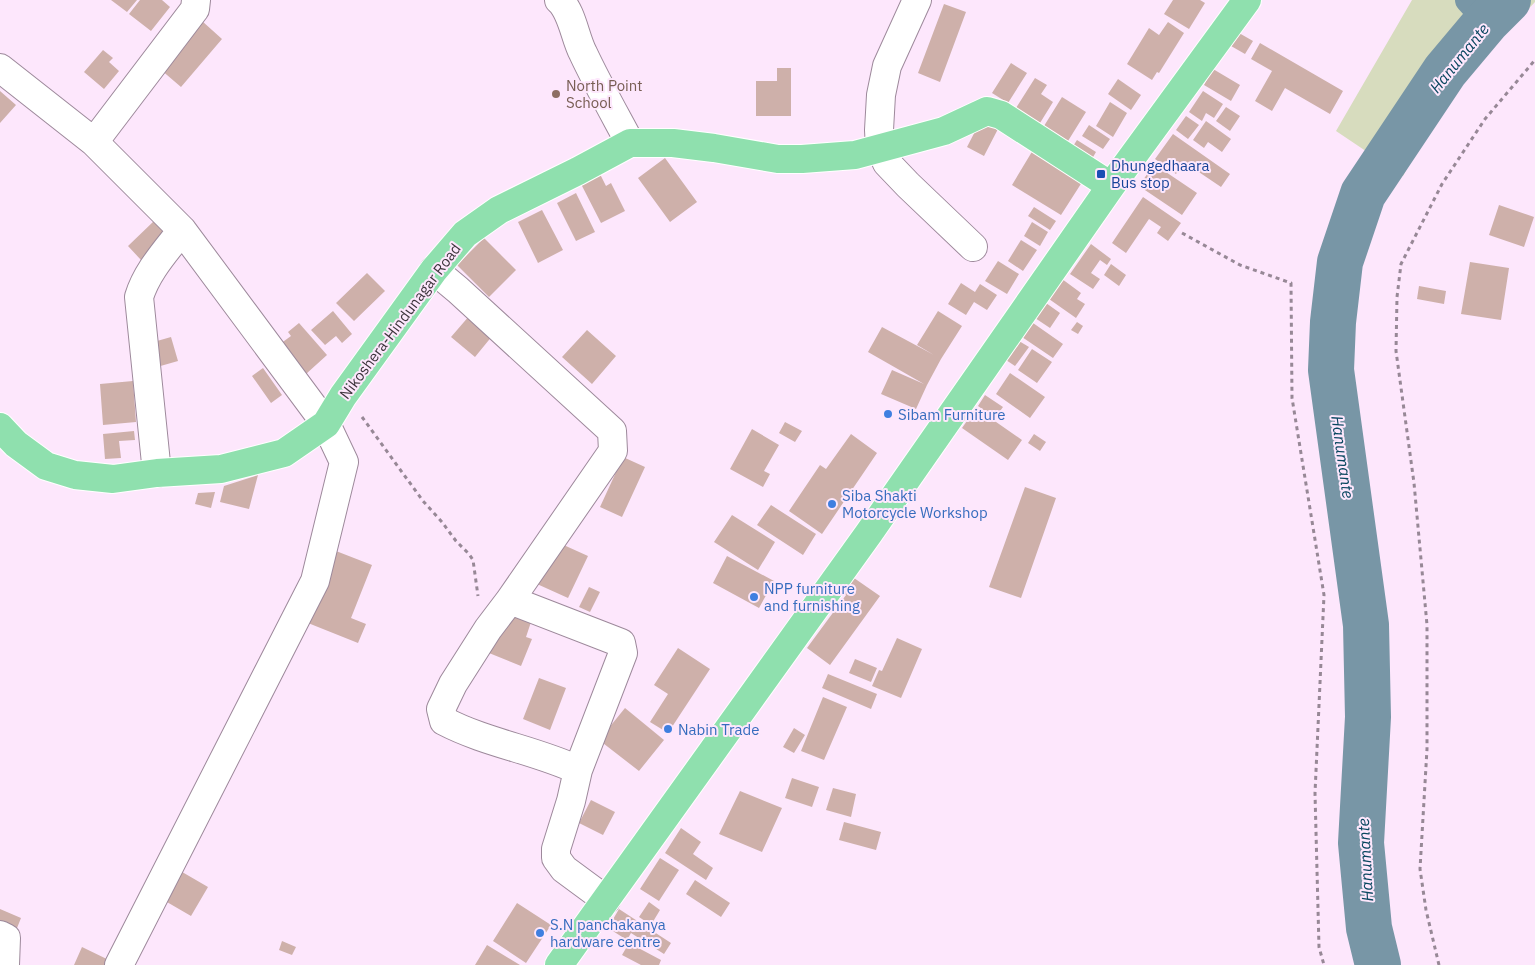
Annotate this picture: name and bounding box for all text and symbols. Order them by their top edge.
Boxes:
water label: Hanumante [1425,19,1493,97]
place label: North Point School [566,76,643,112]
marker: North Point School [550,88,562,100]
place label: Dhungedhaara Bus stop [1111,156,1209,192]
marker: Dhungedhaara Bus stop [1095,168,1107,180]
street label: Nikoshera-Hindunagar Road [335,239,465,403]
place label: Sibam Furniture [898,405,1006,424]
marker: Sibam Furniture [882,408,894,420]
water label: Hanumante [1327,414,1359,500]
place label: Siba Shakti Motorcycle Workshop [842,486,988,522]
marker: Siba Shakti Motorcycle Workshop [826,498,838,510]
place label: NPP furniture and furnishing [764,579,860,615]
marker: NPP furniture and furnishing [748,591,760,603]
place label: Nabin Trade [678,720,759,739]
marker: Nabin Trade [662,723,674,735]
water label: Hanumante [1353,818,1377,902]
place label: S.N panchakanya hardware centre [550,915,666,951]
marker: S.N panchakanya hardware centre [534,927,546,939]

